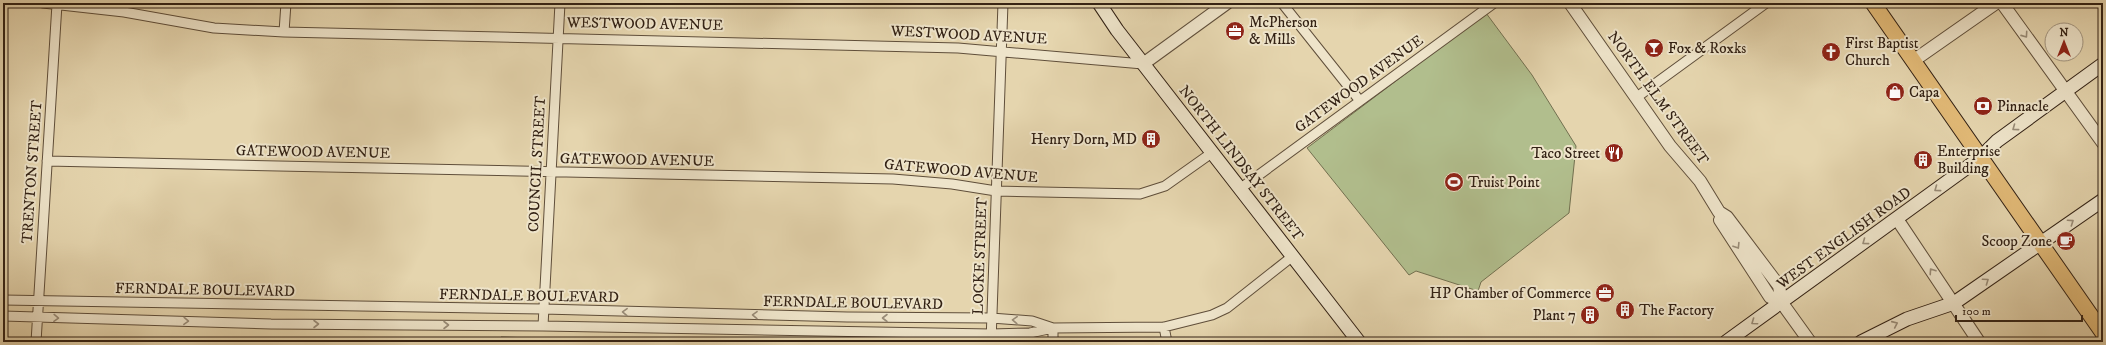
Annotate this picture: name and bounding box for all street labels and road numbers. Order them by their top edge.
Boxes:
street label: WESTWOOD AVENUE [566,13,724,35]
street label: WESTWOOD AVENUE [889,21,1048,49]
street label: NORTH ELM STREET [1603,28,1713,169]
street label: GATEWOOD AVENUE [1291,31,1427,137]
street label: NORTH LINDSAY STREET [1174,82,1308,245]
street label: COUNCIL STREET [524,95,550,233]
street label: TRENTON STREET [18,99,47,244]
street label: GATEWOOD AVENUE [236,141,391,163]
street label: GATEWOOD AVENUE [560,149,715,171]
street label: GATEWOOD AVENUE [883,155,1039,187]
street label: WEST ENGLISH ROAD [1772,183,1915,294]
street label: LOCKE STREET [968,196,992,315]
street label: FERNDALE BOULEVARD [115,279,295,301]
street label: FERNDALE BOULEVARD [439,285,619,307]
street label: FERNDALE BOULEVARD [763,292,943,314]

